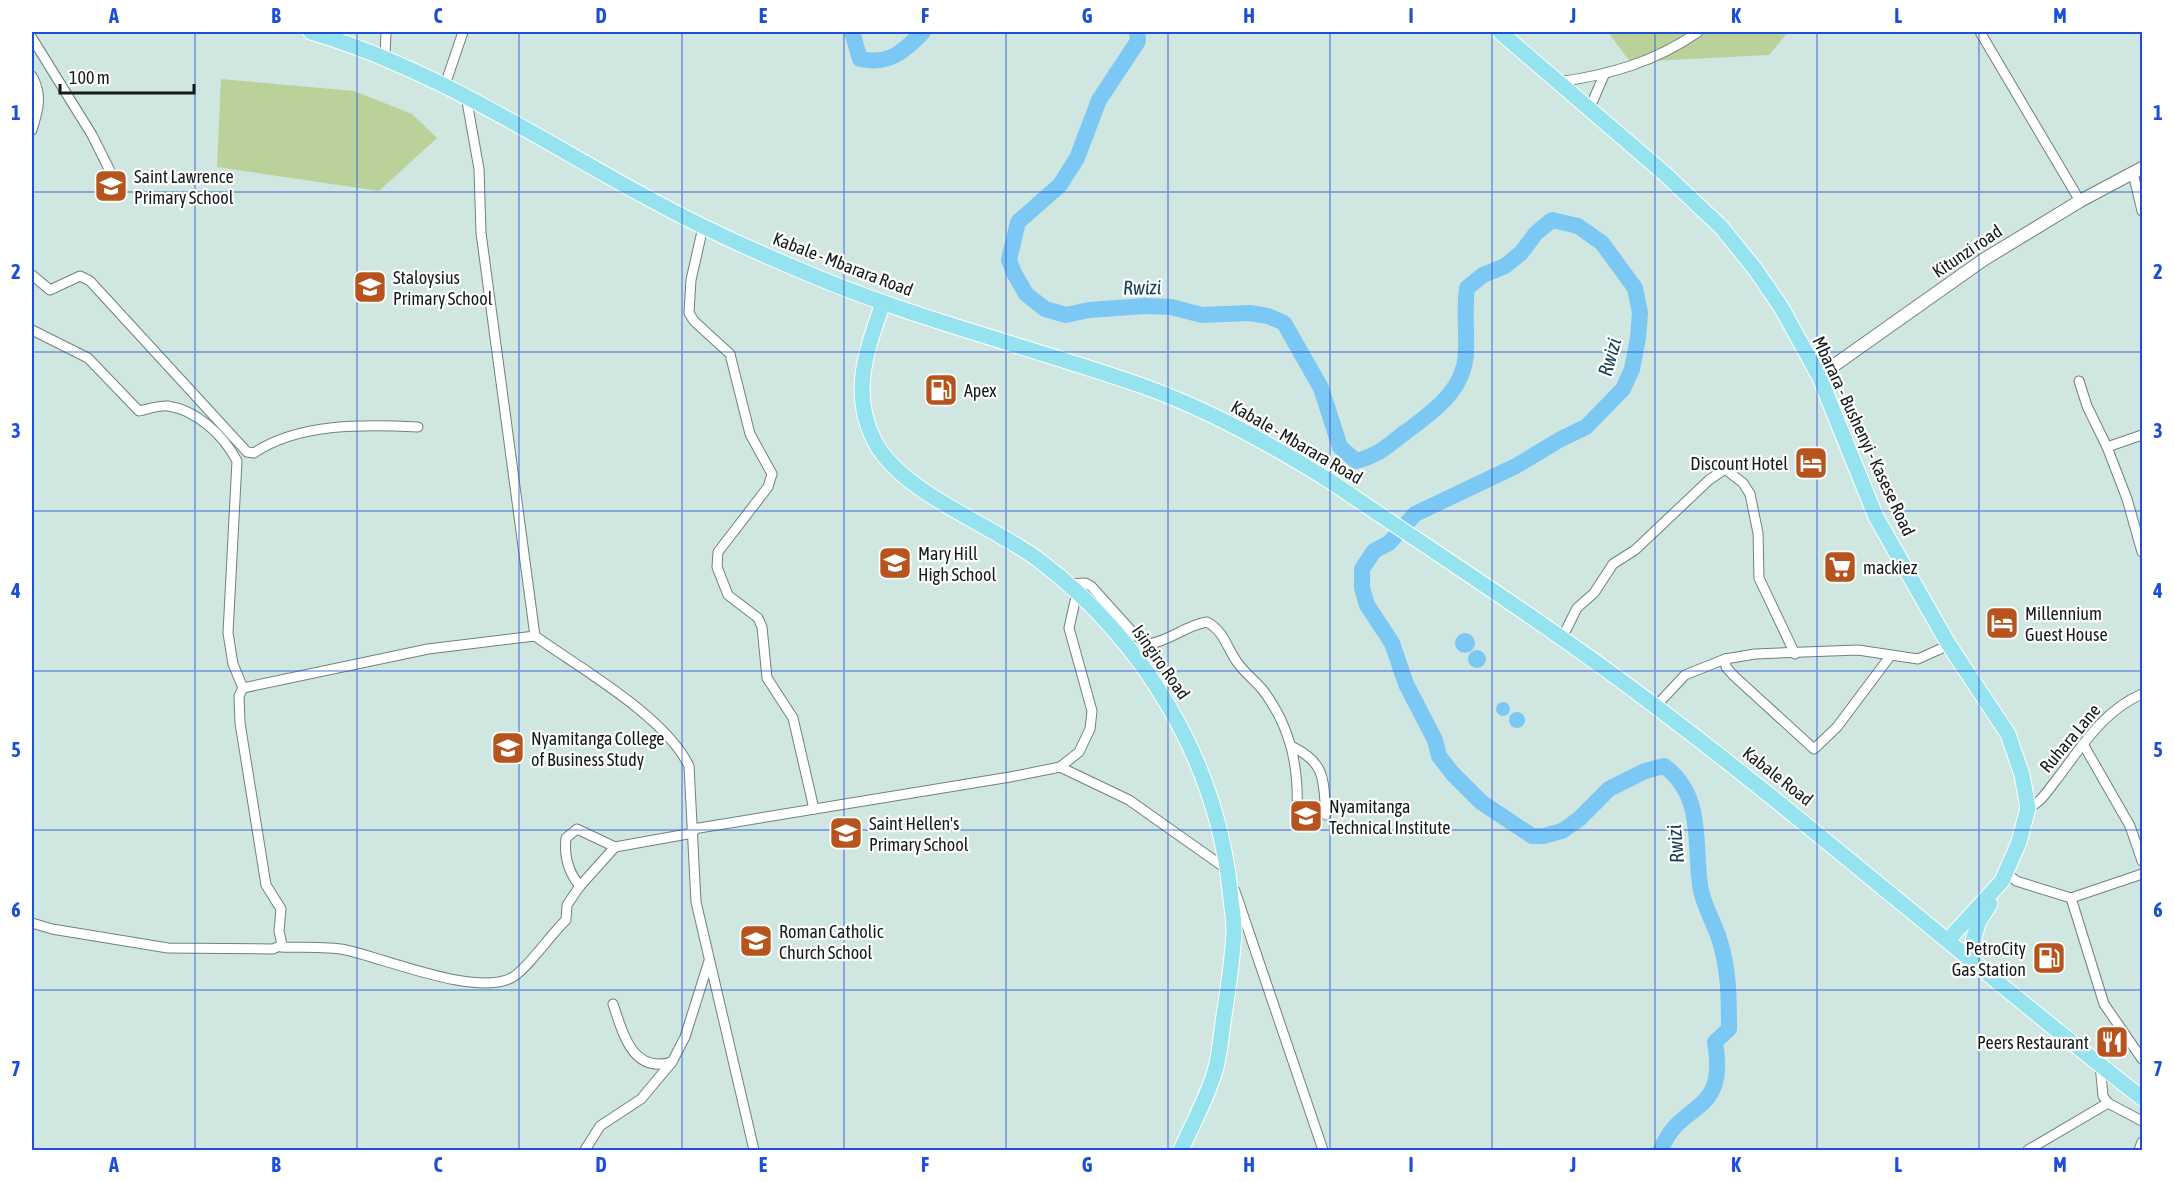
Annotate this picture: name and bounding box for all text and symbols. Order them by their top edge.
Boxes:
text: A [108,4,119,27]
text: B [271,4,281,27]
text: C [434,4,443,27]
text: D [595,4,607,27]
text: E [759,4,768,27]
text: F [921,4,929,27]
text: G [1082,4,1093,27]
text: H [1243,4,1255,27]
text: I [1408,4,1414,27]
text: J [1569,4,1576,27]
text: K [1731,4,1741,27]
text: L [1894,4,1902,27]
text: M [2053,4,2067,27]
scale bar [60,57,194,95]
text: 100 m [69,67,110,88]
text: 1 [11,101,21,124]
text: 1 [2153,101,2163,124]
place label: Saint Lawrence Primary School [134,166,234,208]
school or university icon: Saint Lawrence Primary School [93,168,129,204]
street label: Kitunzi road [1928,220,2006,282]
street label: Kabale - Mbarara Road [770,228,916,300]
text: 2 [11,260,21,283]
text: 2 [2153,260,2163,283]
place label: Staloysius Primary School [393,267,493,309]
school or university icon: Staloysius Primary School [352,269,388,305]
water label: Rwizi [1123,275,1162,299]
street label: Mbarara - Bushenyi - Kasese Road [1808,333,1920,539]
water label: Rwizi [1593,335,1625,379]
fuel station icon: Apex [923,372,959,408]
place label: Apex [964,380,997,401]
street label: Kabale - Mbarara Road [1228,396,1366,488]
text: 3 [11,419,21,442]
text: 3 [2153,419,2163,442]
hotel icon: Discount Hotel [1793,445,1829,481]
place label: Discount Hotel [1690,453,1788,474]
place label: Mary Hill High School [918,543,996,585]
school or university icon: Mary Hill High School [877,545,913,581]
supermarket icon: mackiez [1822,549,1858,585]
place label: mackiez [1863,557,1918,578]
text: 4 [10,579,21,602]
text: 4 [2152,579,2163,602]
place label: Millennium Guest House [2025,603,2108,645]
hotel icon: Millennium Guest House [1984,605,2020,641]
street label: Isingiro Road [1128,621,1194,703]
street label: Ruhara Lane [2035,700,2105,776]
place label: Nyamitanga College of Business Study [531,728,664,770]
school or university icon: Nyamitanga College of Business Study [490,730,526,766]
text: 5 [11,738,21,761]
text: 5 [2153,738,2163,761]
street label: Kabale Road [1739,742,1817,810]
place label: Nyamitanga Technical Institute [1329,796,1450,838]
school or university icon: Nyamitanga Technical Institute [1288,798,1324,834]
place label: Saint Hellen's Primary School [869,813,969,855]
school or university icon: Saint Hellen's Primary School [828,815,864,851]
water label: Rwizi [1662,824,1688,864]
text: 6 [11,898,21,921]
text: 6 [2153,898,2163,921]
place label: Roman Catholic Church School [779,921,884,963]
school or university icon: Roman Catholic Church School [738,923,774,959]
place label: PetroCity Gas Station [1952,938,2026,980]
fuel station icon: PetroCity Gas Station [2031,940,2067,976]
restaurant icon: Peers Restaurant [2094,1024,2130,1060]
place label: Peers Restaurant [1977,1032,2089,1053]
text: 7 [11,1057,21,1080]
text: 7 [2153,1057,2163,1080]
text: A [108,1153,119,1176]
text: B [271,1153,281,1176]
text: C [434,1153,443,1176]
text: D [595,1153,607,1176]
text: E [759,1153,768,1176]
text: F [921,1153,929,1176]
text: G [1082,1153,1093,1176]
text: H [1243,1153,1255,1176]
text: I [1408,1153,1414,1176]
text: J [1569,1153,1576,1176]
text: K [1731,1153,1741,1176]
text: L [1894,1153,1902,1176]
text: M [2053,1153,2067,1176]

